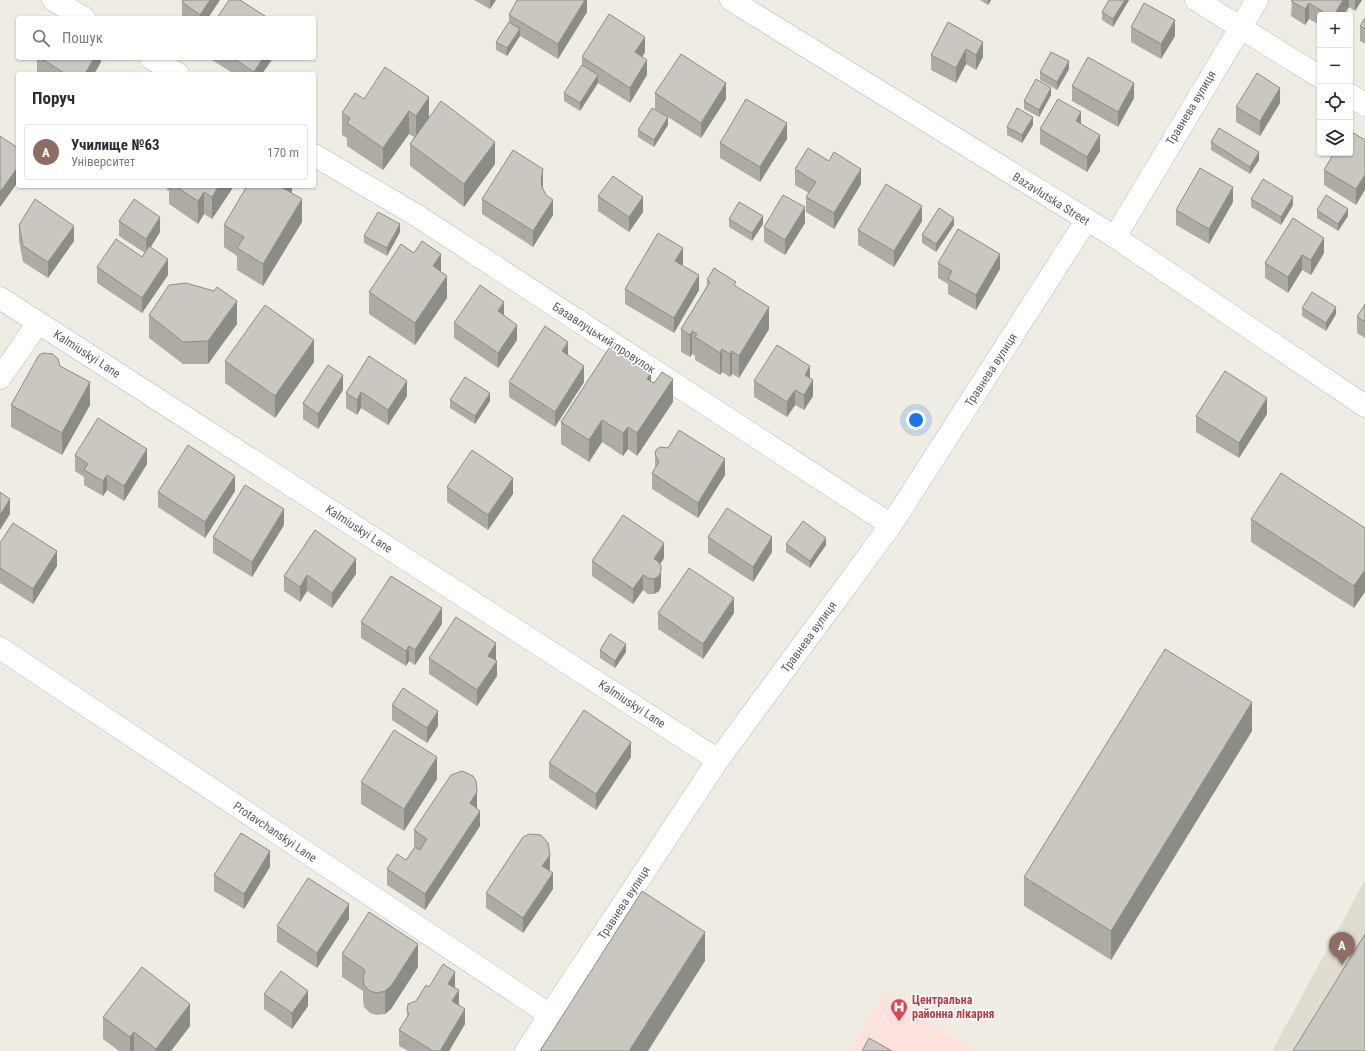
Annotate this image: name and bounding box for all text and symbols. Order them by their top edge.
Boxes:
map controls [1317,12,1353,156]
button: + [1317,12,1353,48]
search box [16,16,316,60]
icon: search [30,27,52,49]
text: Пошук [62,29,103,47]
button: − [1317,48,1353,84]
street label: Травнева вулиця [1163,68,1219,148]
button: locate [1317,84,1353,120]
text: Поруч [32,88,75,108]
button: layers [1317,120,1353,156]
text: Училище №63 [71,136,160,154]
text: A [42,145,50,160]
text: 170 m [267,145,299,160]
text: Університет [71,154,135,169]
street label: Bazavlutska Street [1010,170,1092,228]
street label: Базавлуцький провулок [550,299,658,377]
street label: Kalmiuskyi Lane [51,327,123,381]
street label: Травнева вулиця [962,331,1020,409]
your location [906,410,926,430]
street label: Kalmiuskyi Lane [323,502,395,556]
street label: Травнева вулиця [778,599,840,675]
street label: Kalmiuskyi Lane [596,677,668,731]
street label: Protavchanskyi Lane [231,799,320,865]
street label: Травнева вулиця [595,864,653,942]
pin: A [1329,932,1355,965]
place label: Центральна районна лікарня [912,993,995,1021]
hospital icon: Центральна районна лікарня [889,997,909,1022]

